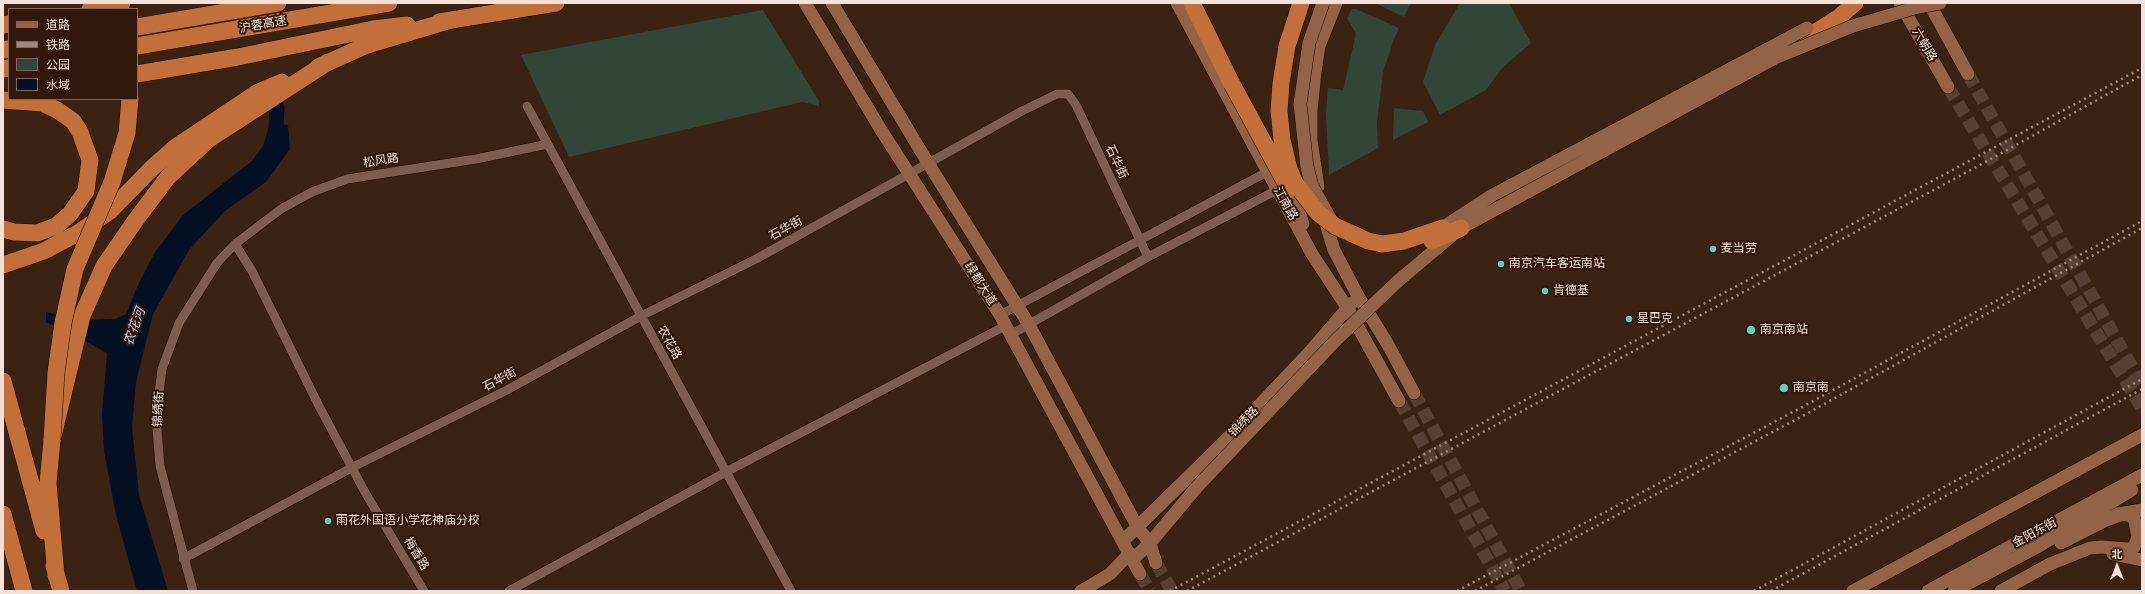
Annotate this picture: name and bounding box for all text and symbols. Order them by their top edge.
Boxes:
legend [8,8,138,100]
street label: 沪蓉高速 [238,14,288,36]
text: 道路 [46,18,70,32]
street label: 六朝路 [1909,26,1939,64]
text: 铁路 [46,38,70,52]
text: 公园 [46,58,70,72]
text: 水域 [46,78,70,92]
street label: 石华街 [1102,143,1130,181]
street label: 松风路 [362,151,400,171]
street label: 江南路 [1270,185,1300,223]
street label: 石华街 [767,214,805,244]
place label: 麦当劳 [1721,242,1757,256]
marker: 麦当劳 [1708,244,1718,254]
place label: 南京汽车客运南站 [1509,257,1605,271]
marker: 南京汽车客运南站 [1496,259,1506,269]
street label: 绿都大道 [961,260,999,308]
place label: 肯德基 [1553,284,1589,298]
marker: 肯德基 [1540,286,1550,296]
water label: 农花河 [121,306,149,348]
place label: 星巴克 [1637,312,1673,326]
marker: 星巴克 [1624,314,1634,324]
place label: 南京南站 [1760,323,1808,337]
street label: 农花路 [654,324,684,362]
marker: 南京南站 [1745,324,1757,336]
street label: 石华街 [481,365,519,395]
place label: 南京南 [1793,381,1829,395]
marker: 南京南 [1778,382,1790,394]
street label: 锦绣街 [151,391,167,427]
street label: 锦绣路 [1226,404,1262,440]
place label: 雨花外国语小学花神庙分校 [336,514,480,528]
street label: 金阳东街 [2010,515,2060,551]
marker: 雨花外国语小学花神庙分校 [323,516,333,526]
street label: 梅香路 [401,535,431,573]
north arrow [2097,546,2137,586]
text: 北 [2112,548,2123,560]

